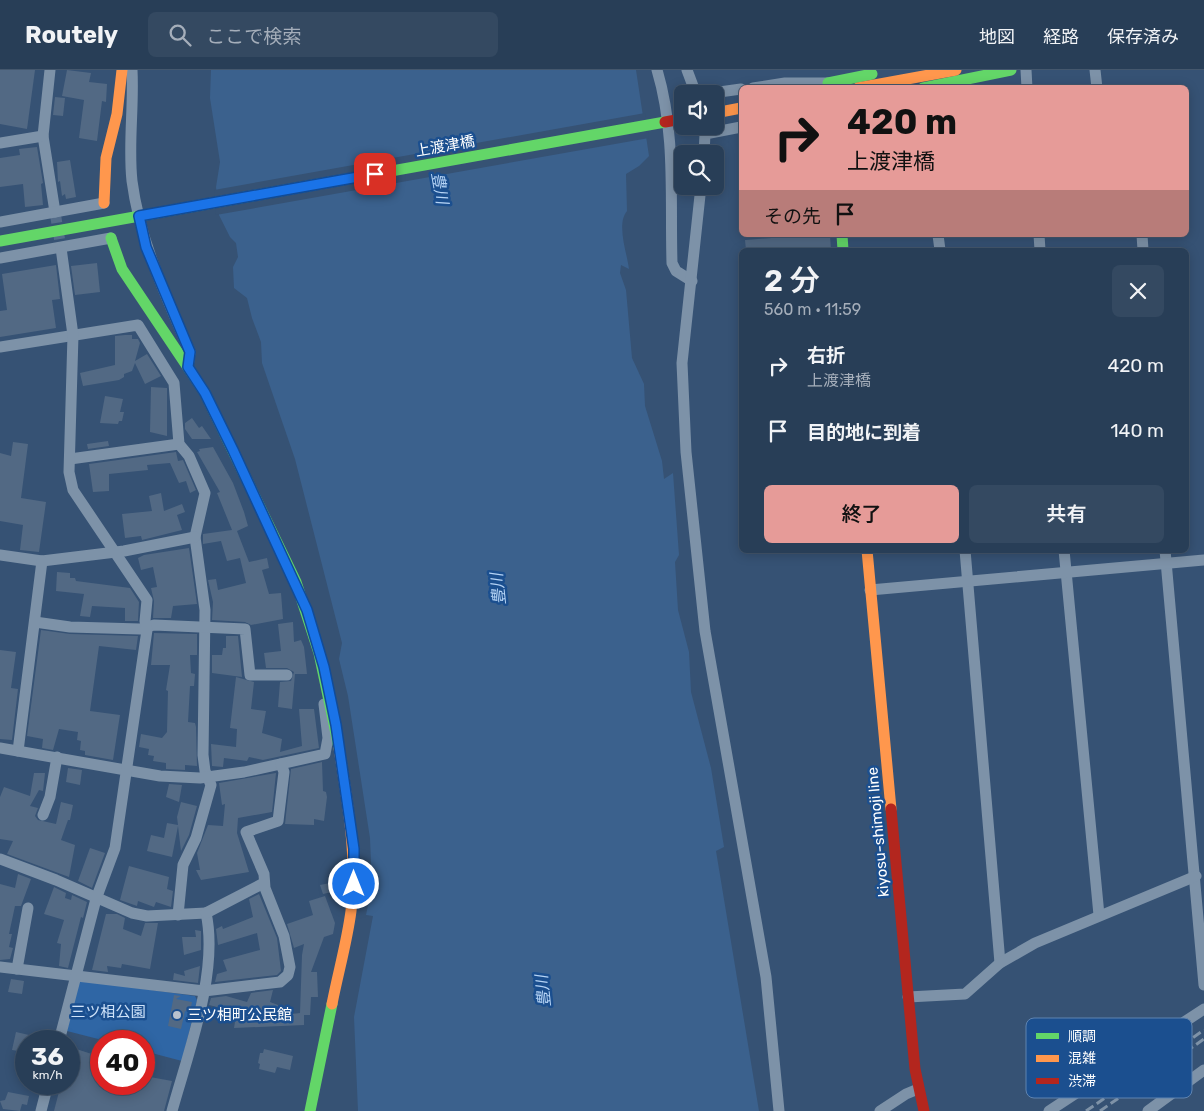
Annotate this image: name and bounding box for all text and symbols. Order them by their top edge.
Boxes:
search box [148,12,498,57]
text: Routely [25,21,118,49]
icon: search [166,21,194,49]
text: ここで検索 [206,25,301,48]
text: 地図 [979,26,1015,48]
text: 経路 [1043,26,1079,48]
text: 保存済み [1107,26,1179,48]
map controls [674,85,724,195]
button: sound [674,85,724,135]
text: 420 m [847,101,957,143]
icon: right [764,105,829,170]
street label: 上渡津橋 [414,132,476,160]
button: search [674,145,724,195]
text: 上渡津橋 [847,148,935,175]
pin [354,153,396,195]
icon: arrive [361,160,389,188]
water label: 豊川 [428,171,452,207]
icon: arrive [831,200,859,228]
text: その先 [764,205,821,228]
text: 2 分 [764,263,820,299]
button: close [1112,265,1164,317]
text: 560 m · 11:59 [764,300,861,319]
text: 右折 [807,344,845,367]
icon: right [764,352,792,380]
text: 420 m [1107,354,1164,377]
text: 上渡津橋 [807,371,871,390]
icon: arrive [764,417,792,445]
text: 140 m [1110,419,1164,442]
text: 目的地に到着 [807,421,921,444]
button: 終了 [764,485,959,543]
button: 共有 [969,485,1164,543]
water label: 豊川 [487,570,509,606]
street label: kiyosu-shimoji line [863,766,893,898]
position arrow [327,857,379,909]
water label: 豊川 [532,972,554,1008]
park label: 三ツ相公園 [70,1003,146,1021]
place label: 三ツ相町公民館 [187,1006,292,1024]
marker: 三ツ相町公民館 [171,1009,183,1021]
legend [1026,1018,1192,1098]
text: 順調 [1068,1028,1096,1045]
speed limit sign: 40 [90,1030,155,1095]
text: 36 [31,1042,64,1071]
text: 混雑 [1068,1050,1096,1067]
text: km/h [33,1068,62,1082]
text: 渋滞 [1068,1073,1096,1090]

